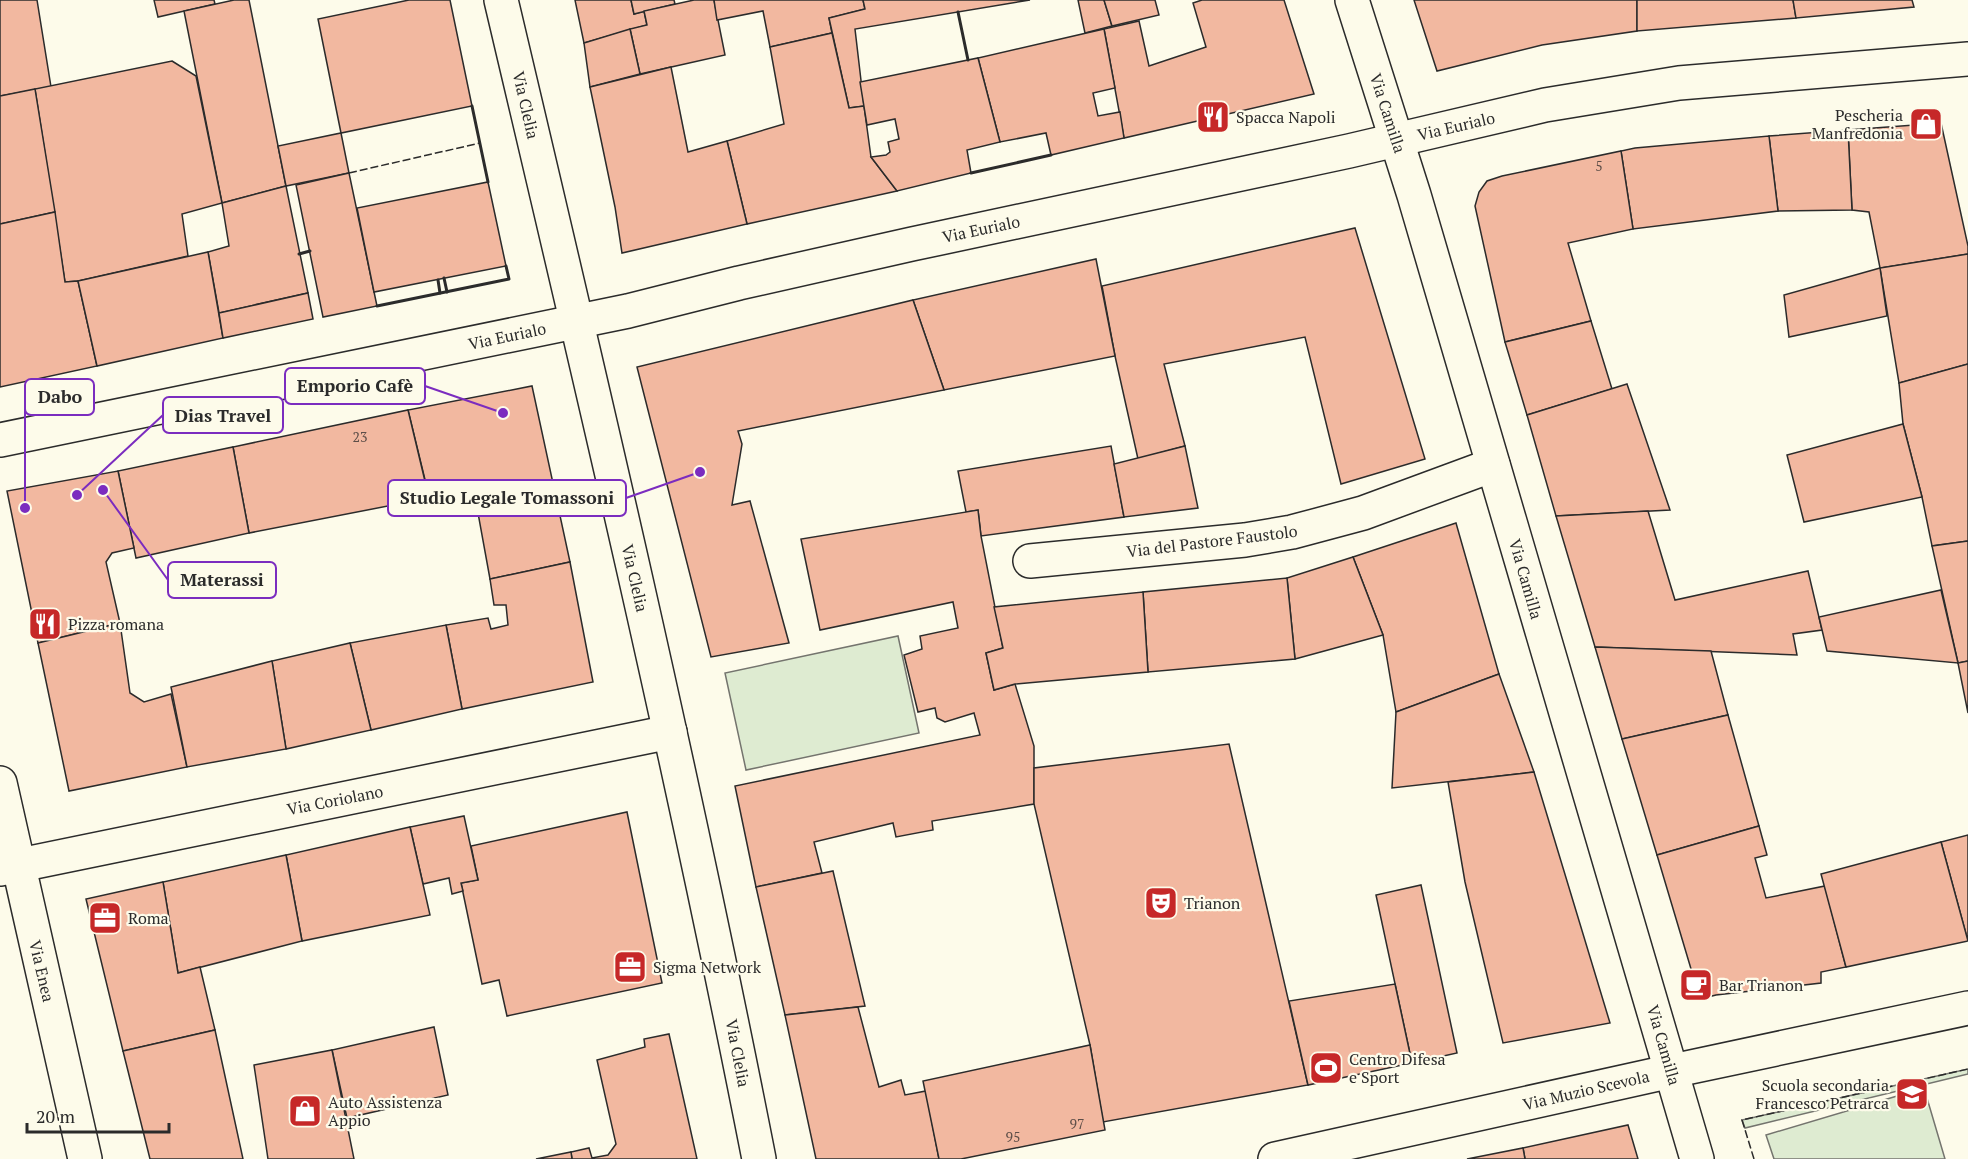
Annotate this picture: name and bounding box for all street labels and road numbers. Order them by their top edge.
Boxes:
street label: Via Clelia [508,69,544,141]
street label: Via Camilla [1365,70,1411,156]
street label: Via Eurialo [1415,106,1497,146]
street label: Via Eurialo [940,210,1022,248]
street label: Via Eurialo [466,317,548,355]
street label: Via del Pastore Faustolo [1125,520,1299,562]
street label: Via Camilla [1504,536,1548,622]
street label: Via Clelia [617,542,653,614]
street label: Via Coriolano [285,780,385,820]
street label: Via Enea [24,938,60,1004]
street label: Via Camilla [1642,1002,1686,1088]
street label: Via Clelia [721,1017,755,1089]
street label: Via Muzio Scevola [1521,1065,1651,1115]

